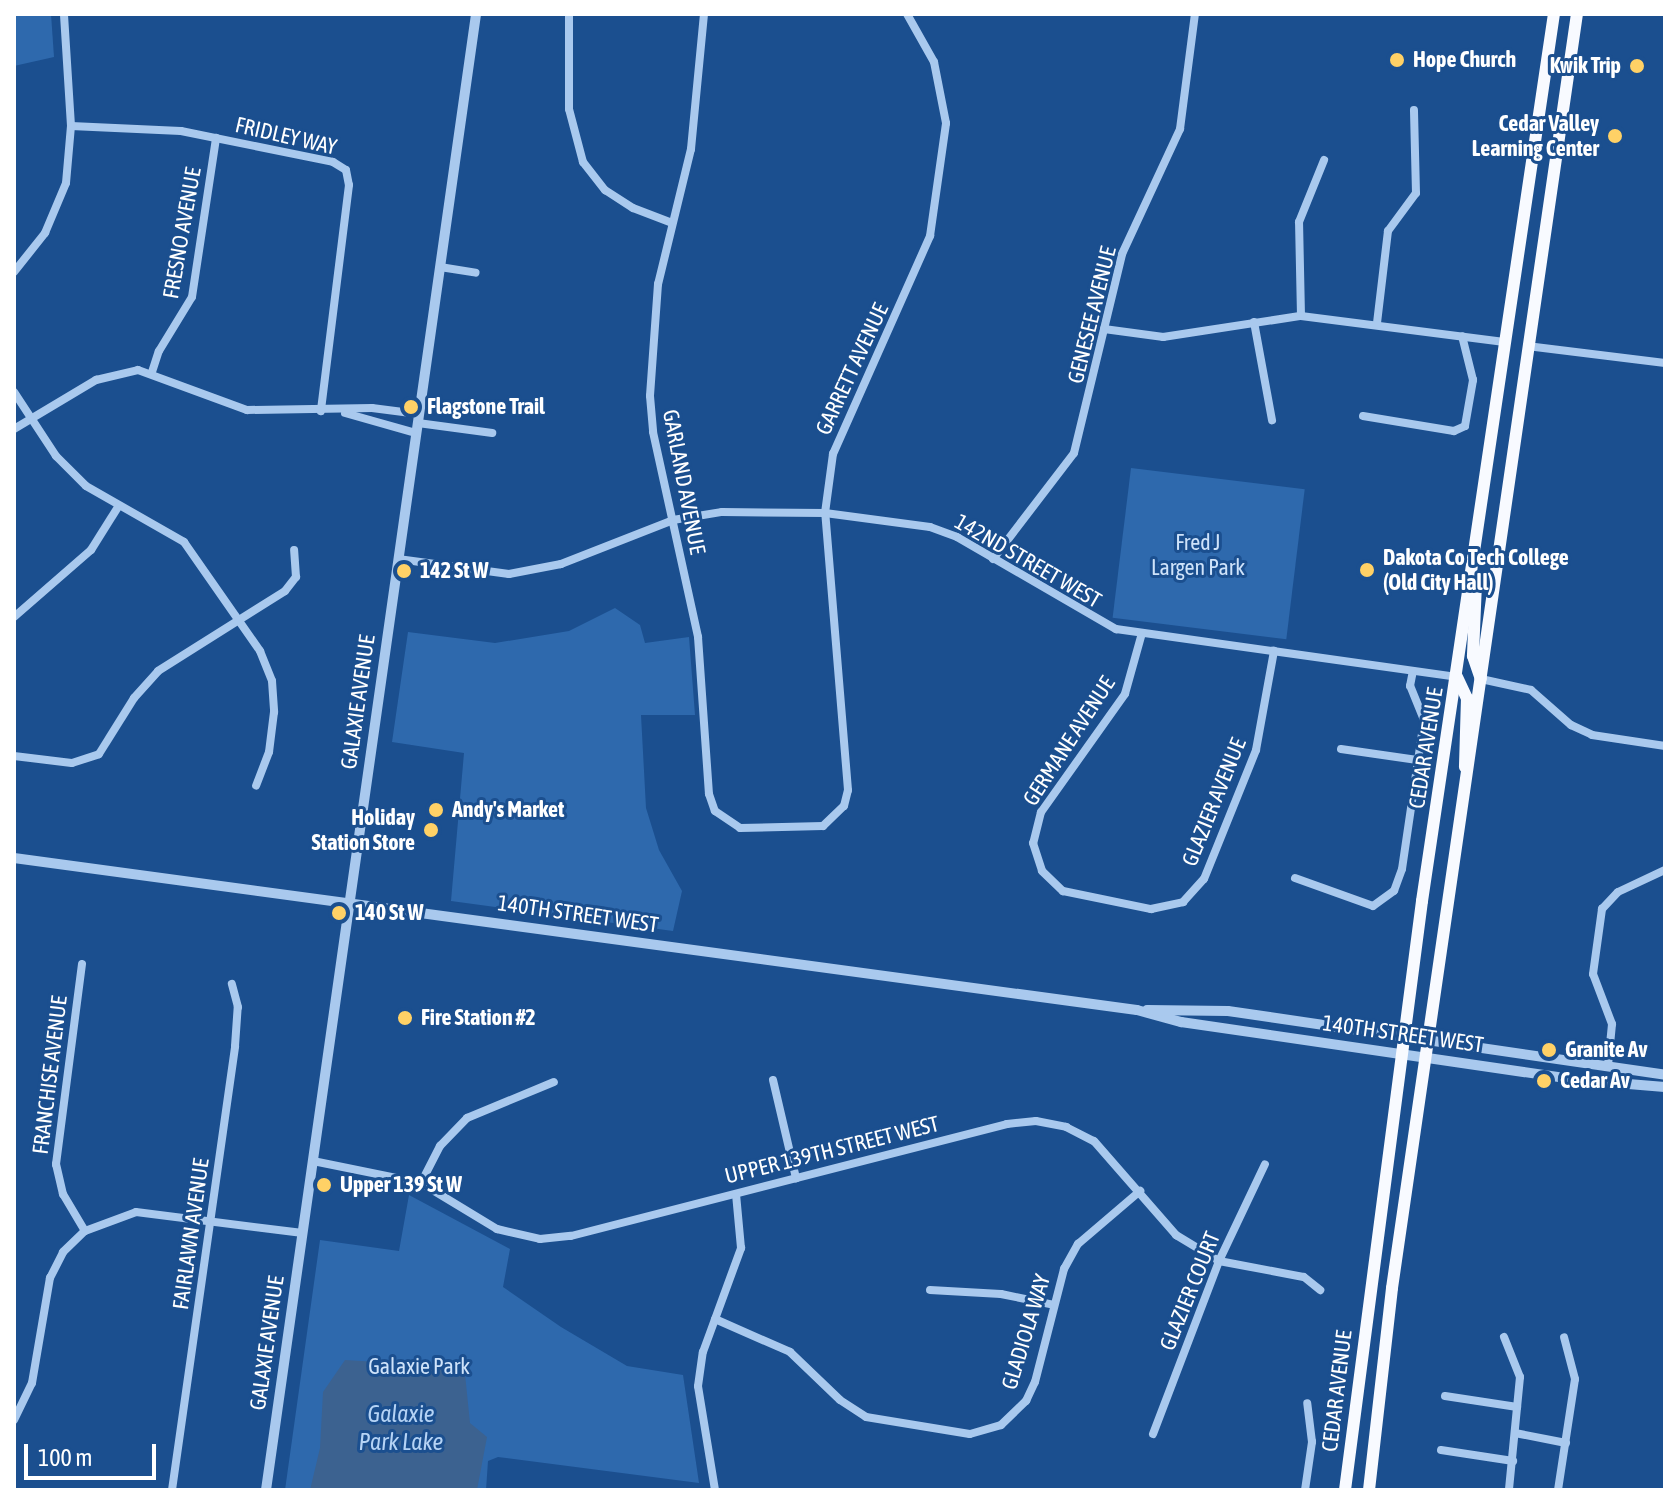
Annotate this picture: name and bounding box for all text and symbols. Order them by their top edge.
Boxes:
place label: Hope Church [1413,47,1516,73]
marker: Hope Church [1388,51,1406,69]
place label: Kwik Trip [1550,53,1621,79]
marker: Kwik Trip [1628,57,1646,75]
place label: Cedar Valley Learning Center [1472,110,1599,162]
street label: FRIDLEY WAY [233,112,339,160]
marker: Cedar Valley Learning Center [1606,127,1624,145]
street label: FRESNO AVENUE [157,165,207,301]
street label: GENESEE AVENUE [1062,244,1122,386]
street label: GARRETT AVENUE [810,299,894,439]
place label: Flagstone Trail [427,394,545,420]
marker: Flagstone Trail [402,398,420,416]
street label: GARLAND AVENUE [657,407,711,557]
street label: 142ND STREET WEST [950,508,1106,614]
park label: Fred J Largen Park [1151,529,1245,580]
place label: Dakota Co Tech College (Old City Hall) [1383,544,1569,596]
place label: 142 St W [420,558,489,584]
marker: Dakota Co Tech College (Old City Hall) [1358,561,1376,579]
marker: 142 St W [395,562,413,580]
street label: GALAXIE AVENUE [336,633,380,771]
street label: GERMANE AVENUE [1017,671,1121,811]
street label: CEDAR AVENUE [1403,686,1449,810]
street label: GLAZIER AVENUE [1176,734,1252,870]
place label: Andy's Market [452,797,564,823]
marker: Andy's Market [427,801,445,819]
place label: Holiday Station Store [312,804,415,856]
marker: Holiday Station Store [422,821,440,839]
street label: 140TH STREET WEST [496,890,660,938]
place label: 140 St W [355,900,424,926]
marker: 140 St W [330,904,348,922]
street label: FRANCHISE AVENUE [27,994,73,1156]
place label: Fire Station #2 [421,1005,536,1031]
marker: Fire Station #2 [396,1009,414,1027]
street label: 140TH STREET WEST [1321,1010,1485,1058]
place label: Granite Av [1565,1037,1648,1063]
marker: Granite Av [1540,1041,1558,1059]
place label: Cedar Av [1560,1068,1630,1094]
marker: Cedar Av [1535,1072,1553,1090]
street label: UPPER 139TH STREET WEST [722,1111,942,1189]
street label: FAIRLAWN AVENUE [167,1157,215,1311]
place label: Upper 139 St W [340,1172,462,1198]
marker: Upper 139 St W [315,1176,333,1194]
street label: GLAZIER COURT [1154,1228,1226,1354]
street label: GLADIOLA WAY [996,1271,1056,1393]
street label: GALAXIE AVENUE [245,1274,289,1412]
street label: CEDAR AVENUE [1316,1329,1358,1453]
park label: Galaxie Park [368,1354,470,1380]
water label: Galaxie Park Lake [358,1400,444,1456]
scale bar [28,1428,160,1478]
text: 100 m [38,1444,92,1471]

